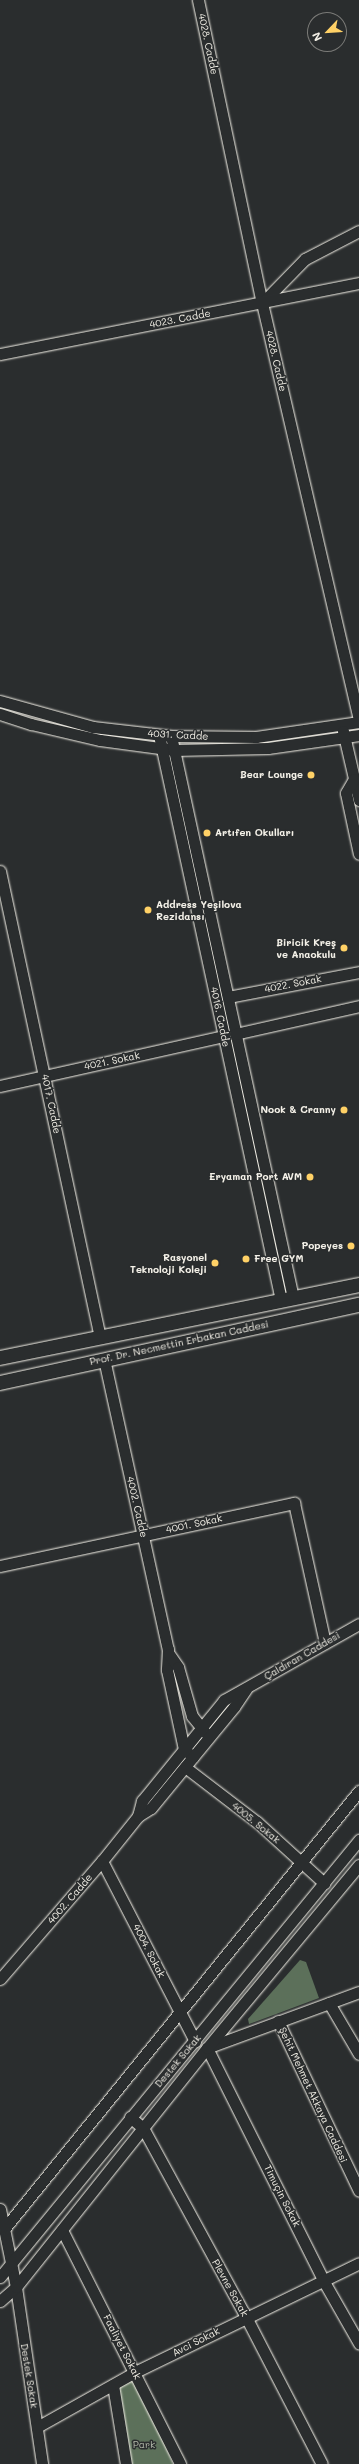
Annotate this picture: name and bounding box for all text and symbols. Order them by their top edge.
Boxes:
street label: 4028. Cadde [196,12,220,76]
north arrow [307,12,347,52]
text: N [308,30,325,44]
street label: 4023. Cadde [148,307,212,331]
street label: 4028. Cadde [263,329,289,393]
street label: 4031. Cadde [147,727,209,743]
place label: Bear Lounge [240,769,303,781]
marker: Bear Lounge [306,770,316,780]
place label: Artıfen Okulları [215,827,294,839]
marker: Artıfen Okulları [202,828,212,838]
place label: Address Yeşilova Rezidansı [156,898,242,922]
marker: Address Yeşilova Rezidansı [143,905,153,915]
place label: Biricik Kreş ve Anaokulu [276,936,336,960]
marker: Biricik Kreş ve Anaokulu [339,943,349,953]
street label: 4022. Sokak [264,973,322,995]
street label: 4016. Cadde [208,986,232,1048]
street label: 4021. Sokak [83,1049,141,1073]
street label: 4017. Cadde [39,1073,63,1135]
place label: Nook & Cranny [261,1104,336,1116]
marker: Nook & Cranny [339,1105,349,1115]
place label: Eryaman Port AVM [209,1171,302,1183]
marker: Eryaman Port AVM [305,1172,315,1182]
place label: Popeyes [301,1240,343,1252]
marker: Popeyes [346,1241,356,1251]
place label: Rasyonel Teknoloji Koleji [130,1251,207,1274]
place label: Free GYM [254,1253,303,1265]
marker: Free GYM [241,1254,251,1264]
marker: Rasyonel Teknoloji Koleji [210,1258,220,1268]
street label: Prof. Dr. Necmettin Erbakan Caddesi [88,1318,270,1368]
street label: 4002. Cadde [124,1475,150,1539]
street label: 4001. Sokak [165,1512,223,1536]
street label: Çaldıran Caddesi [262,1629,342,1683]
street label: 4005. Sokak [229,1800,283,1846]
street label: 4002. Cadde [45,1872,95,1926]
street label: 4004. Sokak [130,1922,168,1980]
street label: Şehit Mehmet Akkaya Caddesi [276,2025,350,2165]
street label: Destek Sokak [152,2032,204,2090]
street label: Timuçin Sokak [261,2163,303,2229]
street label: Plevne Sokak [209,2257,251,2319]
street label: Faaliyet Sokak [101,2313,143,2381]
street label: Avci Sokak [170,2325,222,2359]
street label: Destek Sokak [18,2343,40,2409]
park label: Park [133,2439,155,2451]

